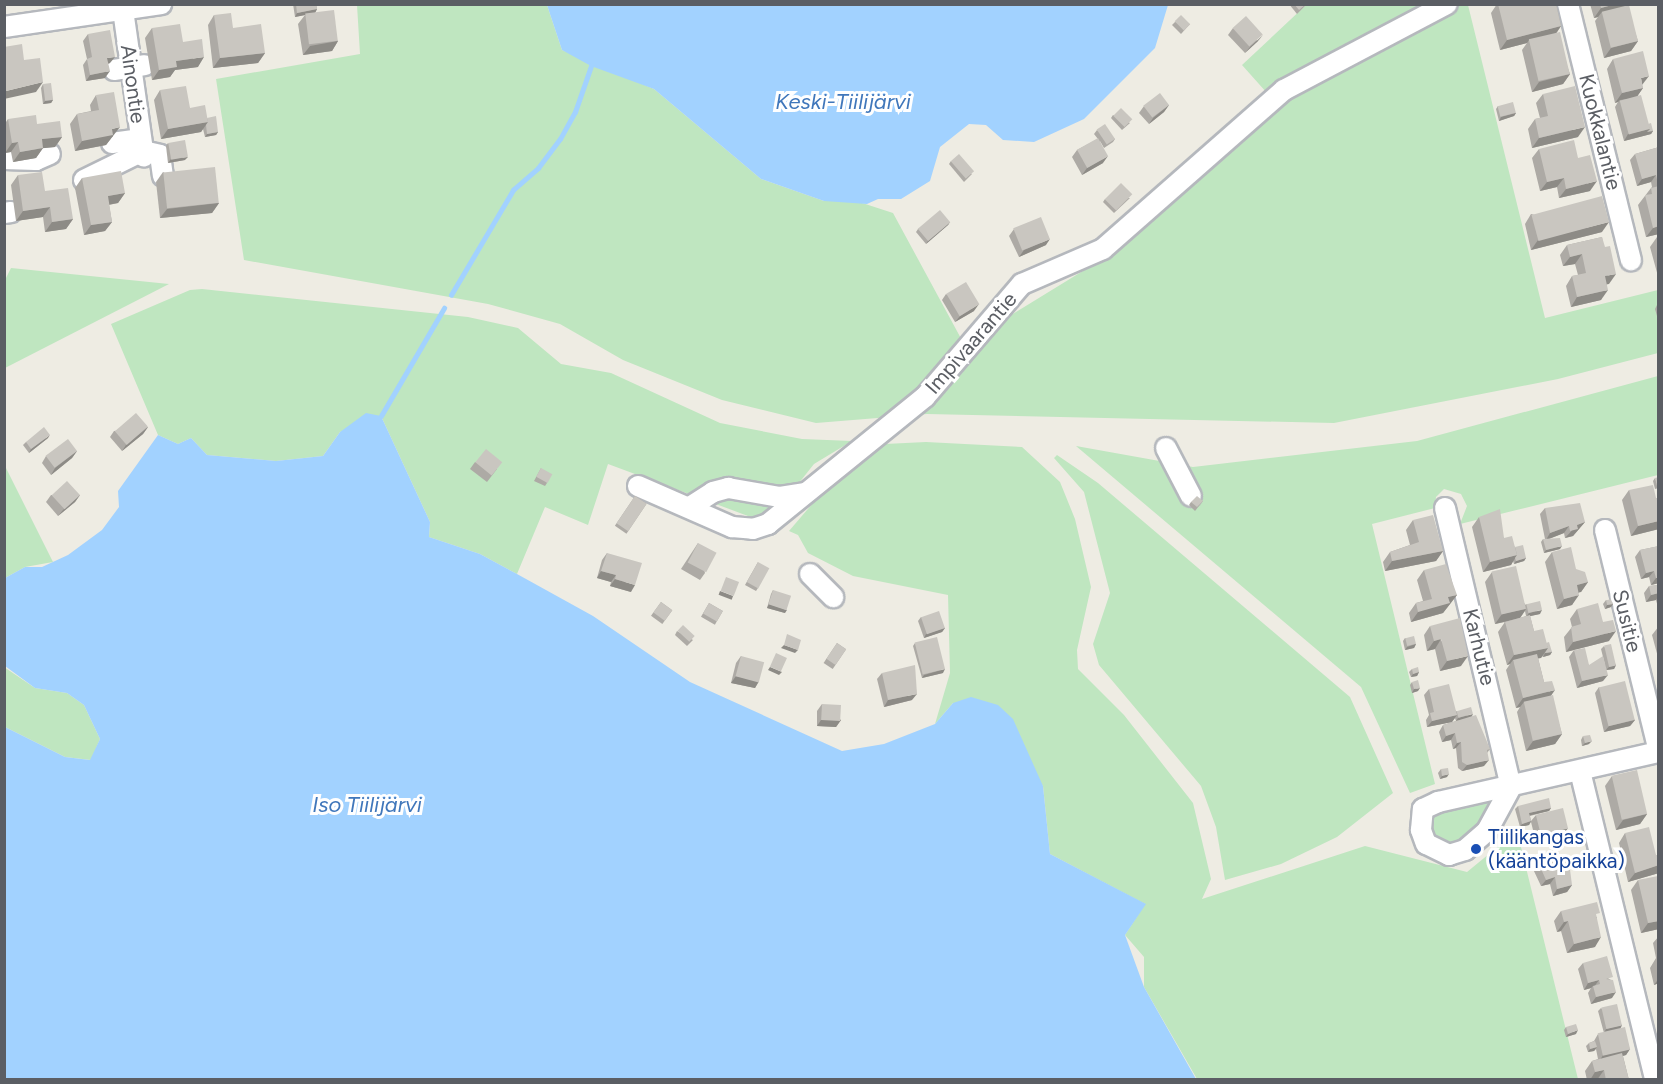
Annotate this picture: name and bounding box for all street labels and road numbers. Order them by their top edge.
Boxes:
street label: Ainontie [115,43,151,125]
street label: Kuokkalantie [1573,71,1627,193]
street label: Impivaarantie [920,287,1022,399]
street label: Susitie [1607,587,1647,655]
street label: Karhutie [1457,606,1501,688]

